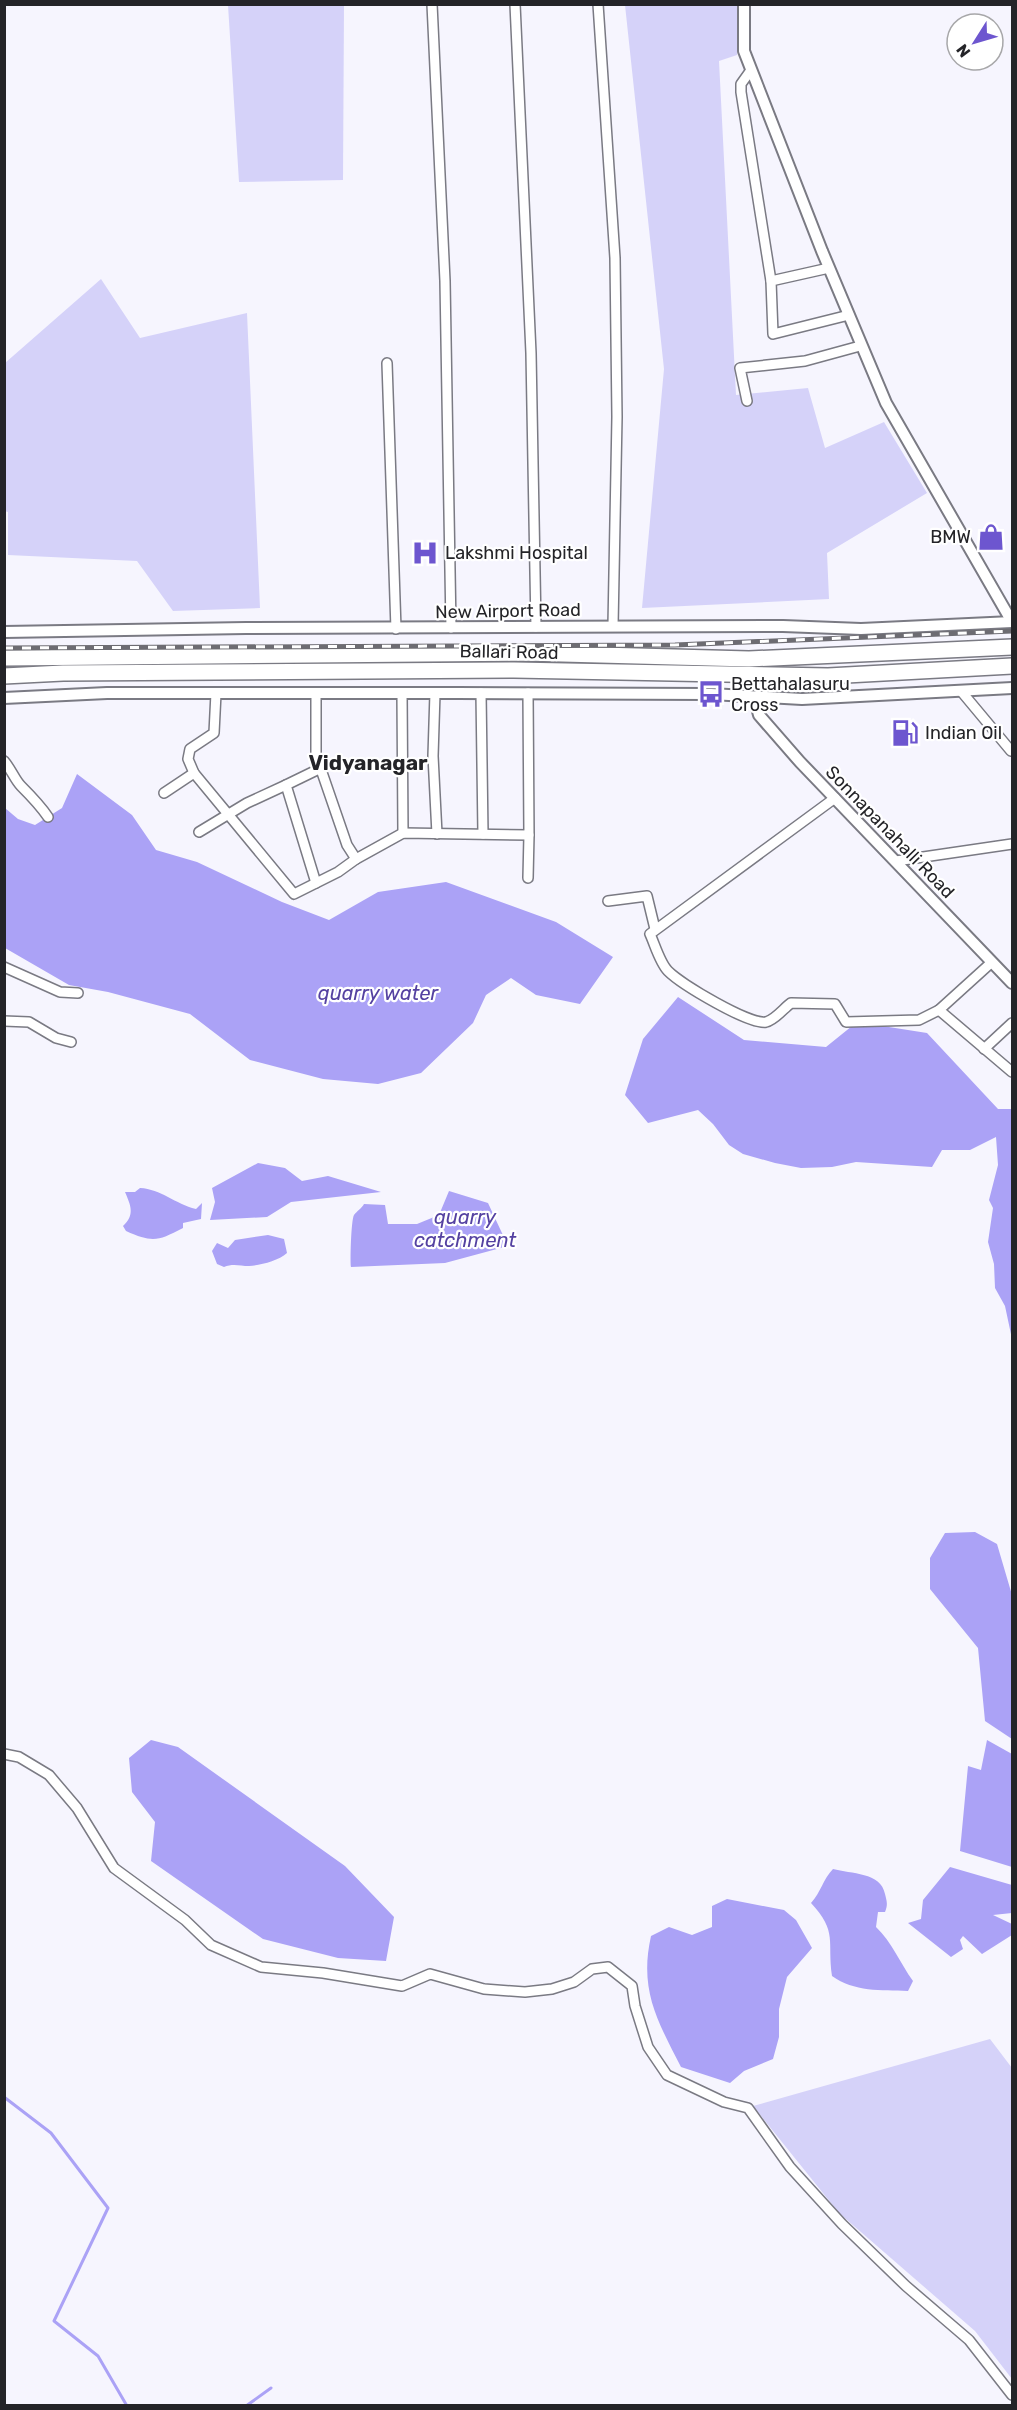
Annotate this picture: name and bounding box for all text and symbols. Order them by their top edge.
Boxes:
north arrow [945,12,1005,72]
text: N [952,40,974,61]
shop icon: BMW [976,522,1006,552]
place label: BMW [930,526,971,548]
hospital icon: Lakshmi Hospital [410,538,440,568]
place label: Lakshmi Hospital [445,542,588,564]
street label: New Airport Road [435,599,581,623]
street label: Ballari Road [459,640,559,664]
place label: Bettahalasuru Cross [731,673,850,716]
bus stop icon: Bettahalasuru Cross [696,679,726,709]
fuel station icon: Indian Oil [890,718,920,748]
place label: Indian Oil [925,722,1002,744]
district label: Vidyanagar [308,750,428,775]
street label: Sonnapanahalli Road [821,761,959,903]
water label: quarry water [318,981,440,1005]
water label: quarry catchment [414,1205,516,1252]

